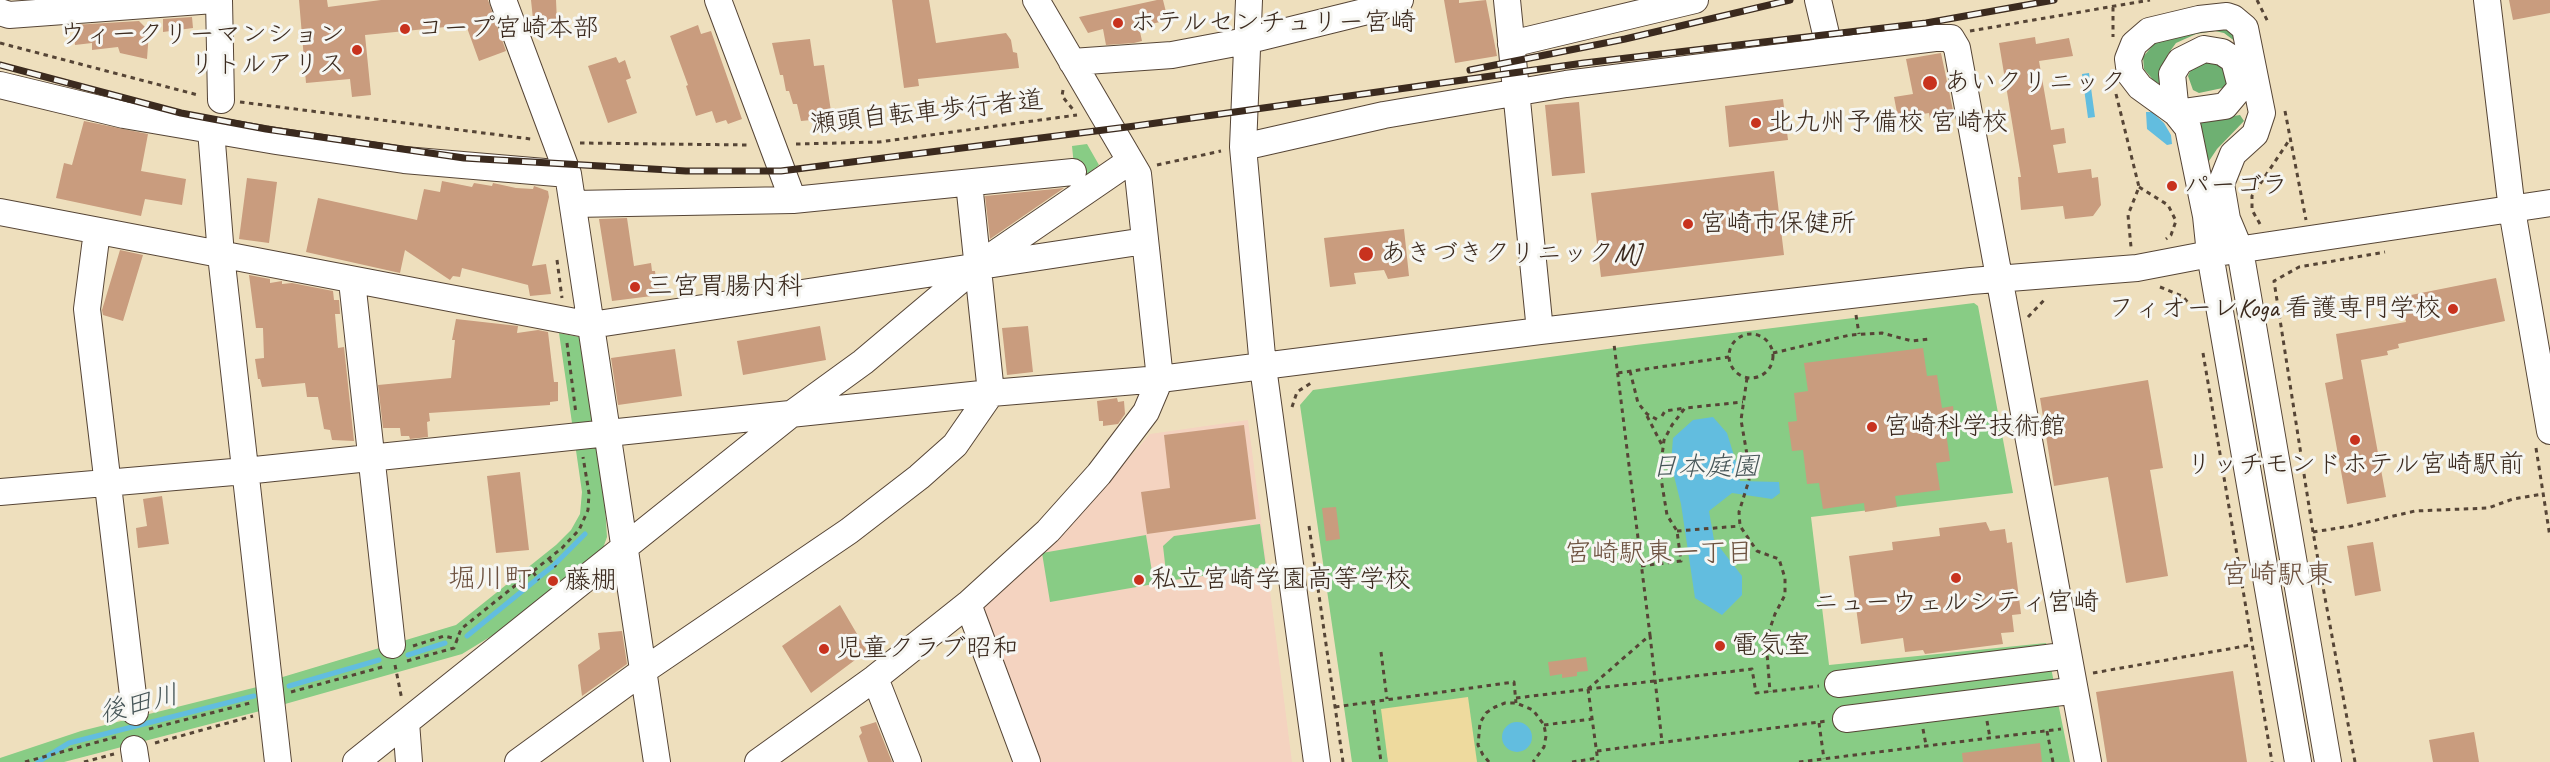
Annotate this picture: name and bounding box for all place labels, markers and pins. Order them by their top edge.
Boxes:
place label: ホテルセンチュリー宮崎 [1130,7,1416,39]
place label: コープ宮崎本部 [417,13,599,45]
marker: ホテルセンチュリー宮崎 [1111,16,1125,30]
place label: ウィークリーマンション リトルアリス [59,19,345,80]
marker: コープ宮崎本部 [398,22,412,36]
marker: ウィークリーマンション リトルアリス [350,43,364,57]
place label: あいクリニック [1944,67,2126,99]
marker: あいクリニック [1921,74,1939,92]
place label: 北九州予備校 宮崎校 [1768,107,2008,139]
marker: 北九州予備校 宮崎校 [1749,116,1763,130]
place label: パーゴラ [2184,170,2288,202]
marker: パーゴラ [2165,179,2179,193]
place label: 宮崎市保健所 [1700,208,1856,240]
marker: 宮崎市保健所 [1681,217,1695,231]
place label: あきづきクリニックMJ [1380,238,1641,270]
marker: あきづきクリニックMJ [1357,245,1375,263]
place label: 三宮胃腸内科 [647,271,803,303]
marker: 三宮胃腸内科 [628,280,642,294]
place label: フィオーレKoga 看護専門学校 [2108,293,2441,325]
marker: フィオーレKoga 看護専門学校 [2446,302,2460,316]
place label: 宮崎科学技術館 [1884,411,2066,443]
marker: 宮崎科学技術館 [1865,420,1879,434]
marker: リッチモンドホテル宮崎駅前 [2348,433,2362,447]
place label: リッチモンドホテル宮崎駅前 [2186,449,2524,481]
place label: 私立宮崎学園高等学校 [1151,564,1411,596]
place label: 藤棚 [565,565,617,597]
marker: ニューウェルシティ宮崎 [1949,571,1963,585]
marker: 私立宮崎学園高等学校 [1132,573,1146,587]
marker: 藤棚 [546,574,560,588]
place label: ニューウェルシティ宮崎 [1813,587,2099,619]
place label: 電気室 [1732,630,1810,662]
place label: 児童クラブ昭和 [836,633,1018,665]
marker: 電気室 [1713,639,1727,653]
marker: 児童クラブ昭和 [817,642,831,656]

